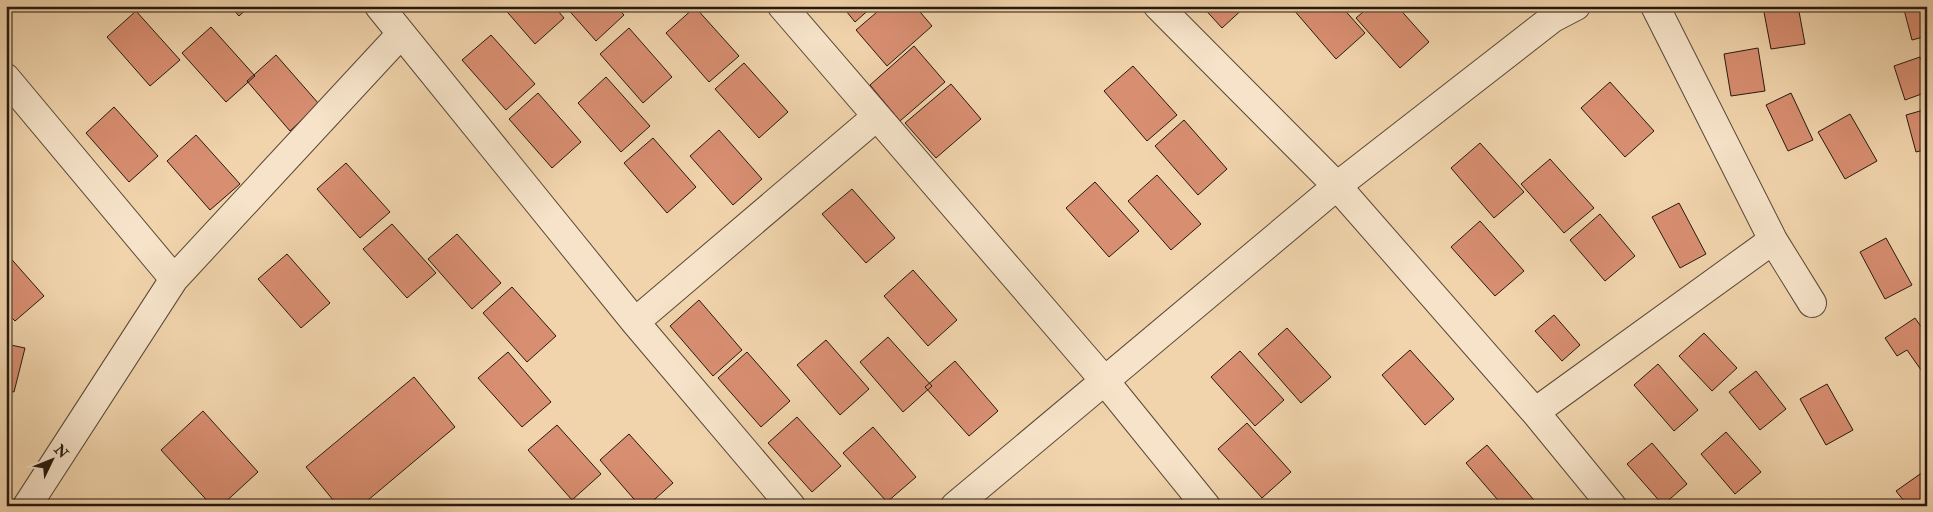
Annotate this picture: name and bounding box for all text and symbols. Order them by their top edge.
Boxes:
north arrow [28,434,78,484]
text: N [50,440,72,462]

